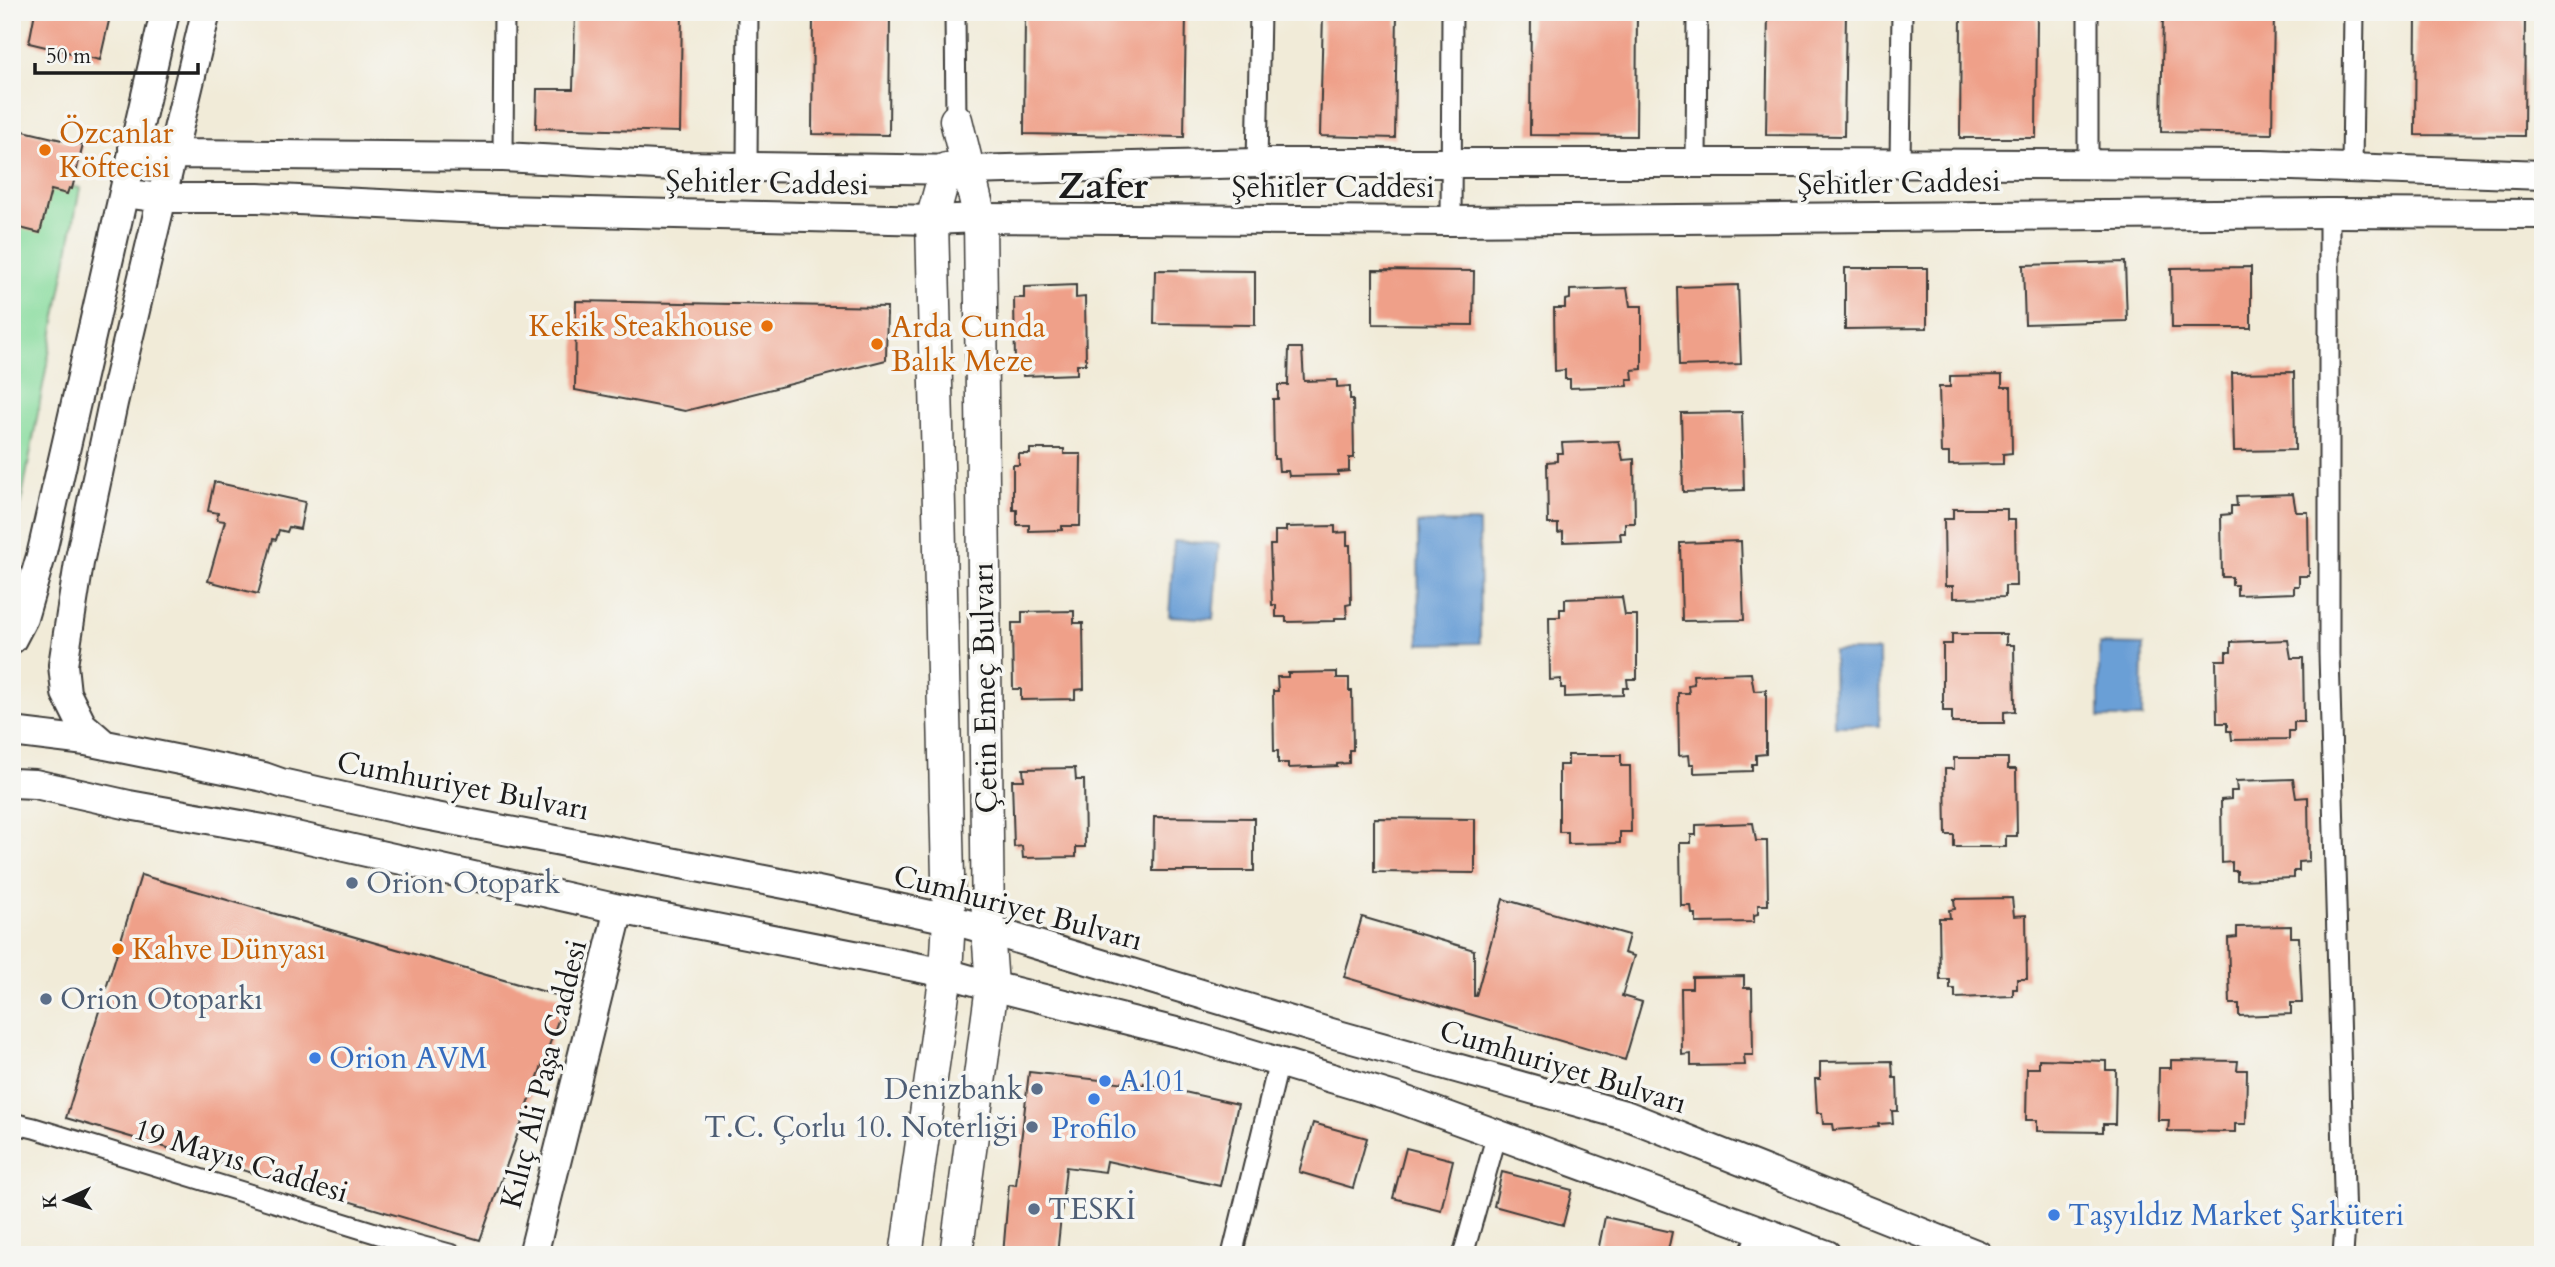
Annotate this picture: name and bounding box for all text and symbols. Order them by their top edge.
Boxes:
scale bar [35,32,198,76]
text: 50 m [46,42,91,71]
place label: Özcanlar Köftecisi [59,113,174,188]
marker: Özcanlar Köftecisi [37,142,53,158]
street label: Şehitler Caddesi [665,161,869,205]
district label: Zafer [1058,161,1148,211]
street label: Şehitler Caddesi [1797,161,2001,205]
street label: Şehitler Caddesi [1231,167,1435,208]
place label: Kekik Steakhouse [528,306,753,347]
place label: Arda Cunda Balık Meze [891,307,1046,382]
marker: Kekik Steakhouse [759,318,775,334]
marker: Arda Cunda Balık Meze [869,336,885,352]
street label: Çetin Emeç Bulvarı [962,562,1008,814]
street label: Cumhuriyet Bulvarı [333,741,593,831]
street label: Cumhuriyet Bulvarı [889,855,1147,961]
place label: Orion Otopark [366,863,560,904]
marker: Orion Otopark [344,875,360,891]
place label: Kahve Dünyası [132,929,326,970]
street label: Kılıç Ali Paşa Caddesi [491,935,597,1213]
marker: Kahve Dünyası [110,941,126,957]
place label: Orion Otoparkı [60,979,263,1020]
marker: Orion Otoparkı [38,991,54,1007]
street label: Cumhuriyet Bulvarı [1435,1010,1691,1124]
place label: Orion AVM [329,1038,487,1079]
marker: Orion AVM [307,1050,323,1066]
place label: A101 [1119,1061,1186,1102]
place label: Denizbank [884,1069,1023,1110]
marker: A101 [1097,1073,1113,1089]
marker: Denizbank [1029,1081,1045,1097]
marker: Profilo [1086,1091,1102,1107]
place label: T.C. Çorlu 10. Noterliği [704,1107,1018,1148]
place label: Profilo [1051,1108,1137,1149]
street label: 19 Mayıs Caddesi [129,1109,353,1213]
marker: T.C. Çorlu 10. Noterliği [1024,1119,1040,1135]
north arrow [32,1166,102,1236]
place label: TESKİ [1048,1189,1136,1230]
text: K [36,1192,64,1210]
place label: Taşyıldız Market Şarküteri [2068,1195,2404,1236]
marker: TESKİ [1026,1201,1042,1217]
marker: Taşyıldız Market Şarküteri [2046,1207,2062,1223]

